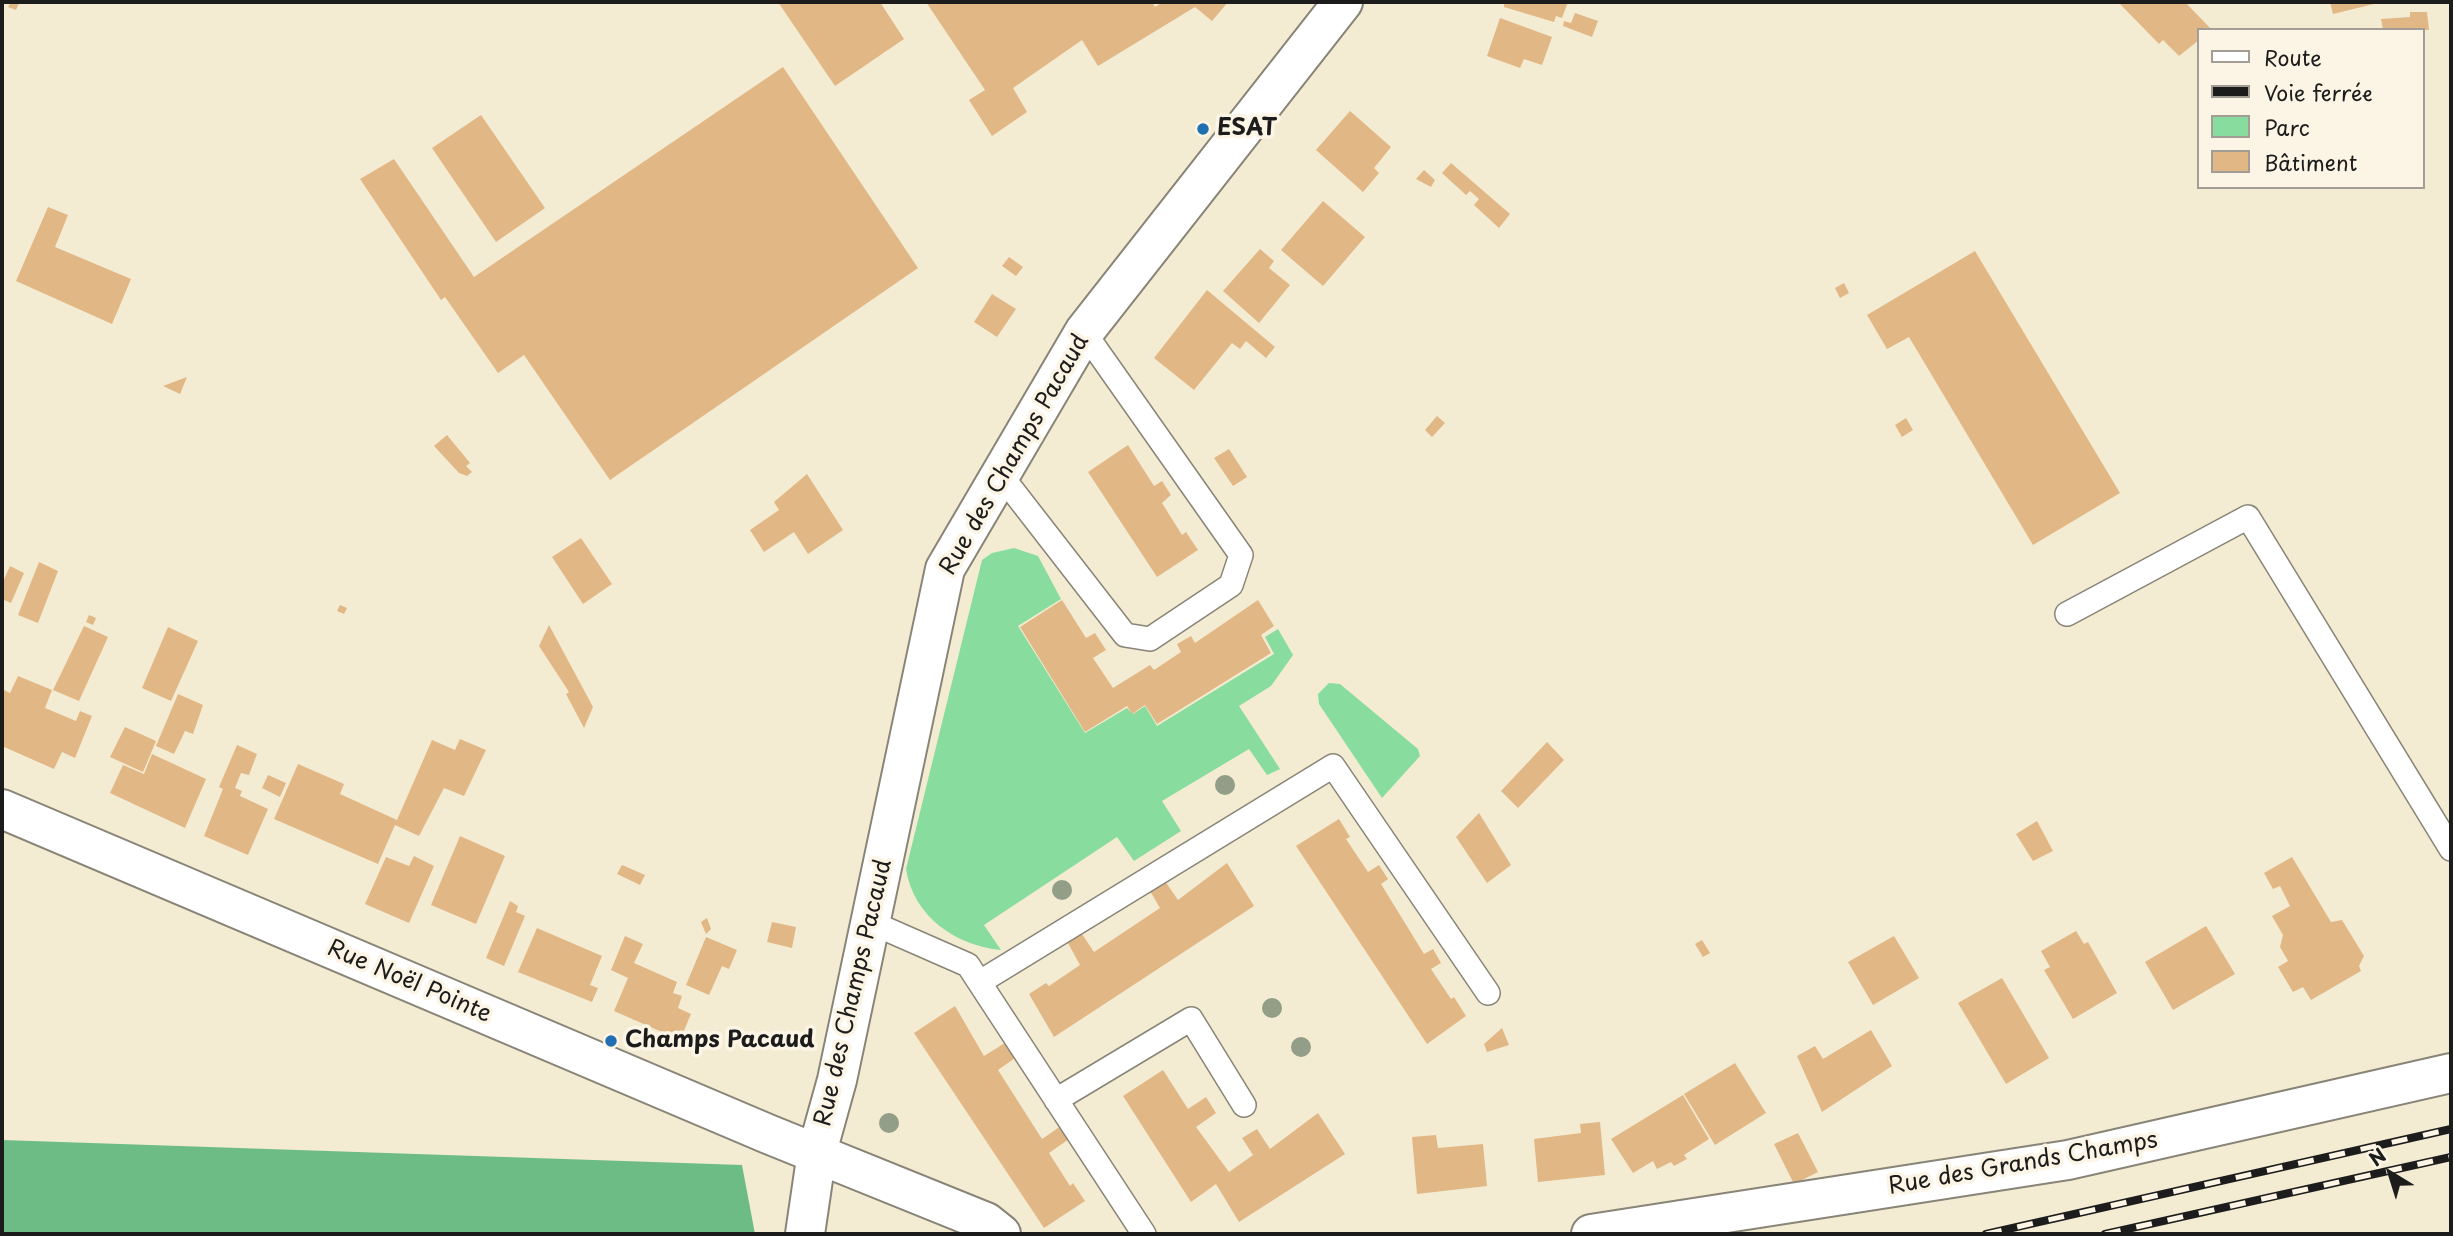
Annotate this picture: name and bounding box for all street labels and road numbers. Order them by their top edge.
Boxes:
street label: Rue des Champs Pacaud [935,330,1095,580]
street label: Rue des Champs Pacaud [810,857,898,1129]
street label: Rue Noël Pointe [323,935,495,1029]
street label: Rue des Grands Champs [1886,1127,2160,1201]

